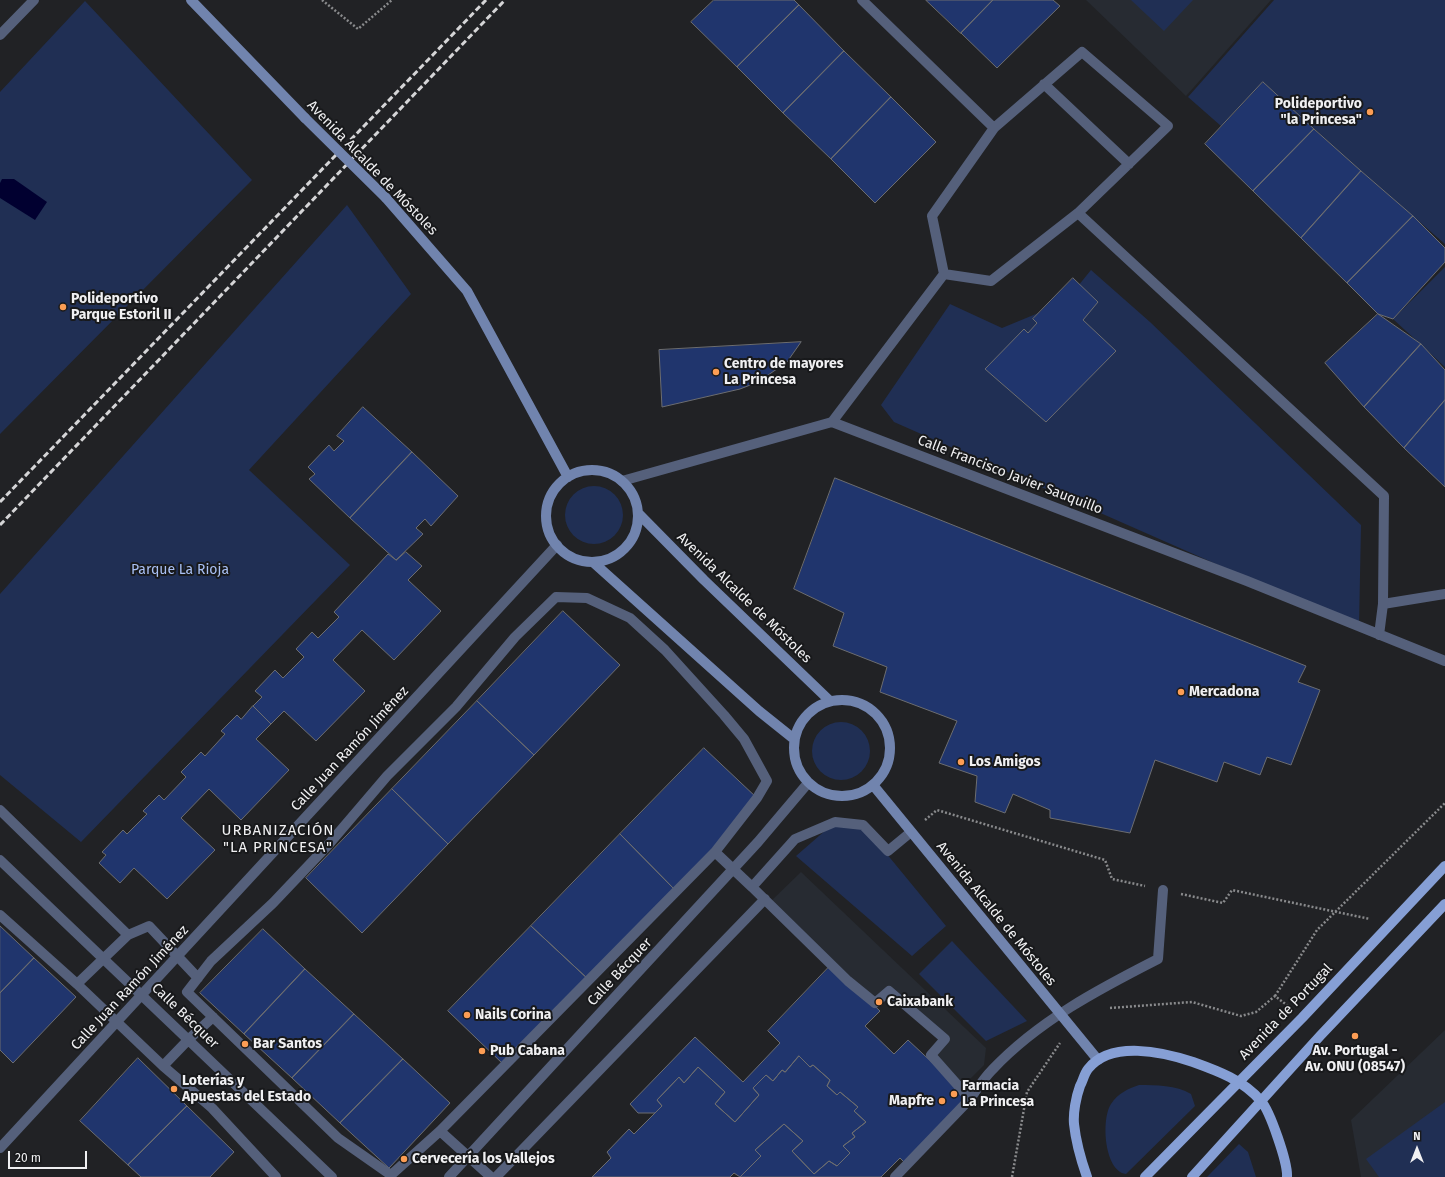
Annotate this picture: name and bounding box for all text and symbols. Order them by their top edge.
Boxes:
place label: Polideportivo "la Princesa" [1275,96,1362,128]
street label: Avenida Alcalde de Móstoles [303,97,441,239]
marker: Polideportivo "la Princesa" [1365,107,1375,117]
place label: Polideportivo Parque Estoril II [71,291,172,324]
marker: Polideportivo Parque Estoril II [58,302,68,312]
place label: Centro de mayores La Princesa [724,356,843,388]
marker: Centro de mayores La Princesa [711,367,721,377]
street label: Calle Francisco Javier Sauquillo [915,432,1105,518]
street label: Avenida Alcalde de Móstoles [673,529,815,667]
park label: Parque La Rioja [131,562,229,578]
street label: Calle Juan Ramón Jiménez [288,683,412,815]
place label: Mercadona [1189,684,1259,700]
marker: Mercadona [1176,687,1186,697]
place label: Los Amigos [969,754,1040,770]
marker: Los Amigos [956,757,966,767]
district label: URBANIZACIÓN "LA PRINCESA" [221,822,335,857]
street label: Avenida Alcalde de Móstoles [933,838,1059,990]
street label: Calle Juan Ramón Jiménez [68,922,192,1054]
street label: Calle Bécquer [584,935,656,1009]
street label: Avenida de Portugal [1236,960,1336,1064]
street label: Calle Bécquer [148,980,222,1052]
place label: Caixabank [887,994,953,1010]
marker: Caixabank [874,997,884,1007]
place label: Nails Corina [475,1007,551,1023]
marker: Nails Corina [462,1010,472,1020]
marker: Av. Portugal - Av. ONU (08547) [1350,1031,1360,1041]
place label: Bar Santos [253,1036,322,1052]
marker: Bar Santos [240,1039,250,1049]
place label: Pub Cabana [490,1043,565,1059]
place label: Av. Portugal - Av. ONU (08547) [1305,1043,1405,1076]
marker: Pub Cabana [477,1046,487,1056]
place label: Loterías y Apuestas del Estado [182,1073,311,1106]
place label: Farmacia La Princesa [962,1078,1034,1110]
marker: Loterías y Apuestas del Estado [169,1084,179,1094]
marker: Farmacia La Princesa [949,1089,959,1099]
place label: Mapfre [889,1093,934,1109]
marker: Mapfre [937,1096,947,1106]
north arrow [1397,1129,1437,1169]
text: N [1413,1130,1421,1143]
scale bar [10,1143,89,1169]
text: 20 m [15,1151,41,1165]
place label: Cervecería los Vallejos [412,1151,555,1167]
marker: Cervecería los Vallejos [399,1154,409,1164]

